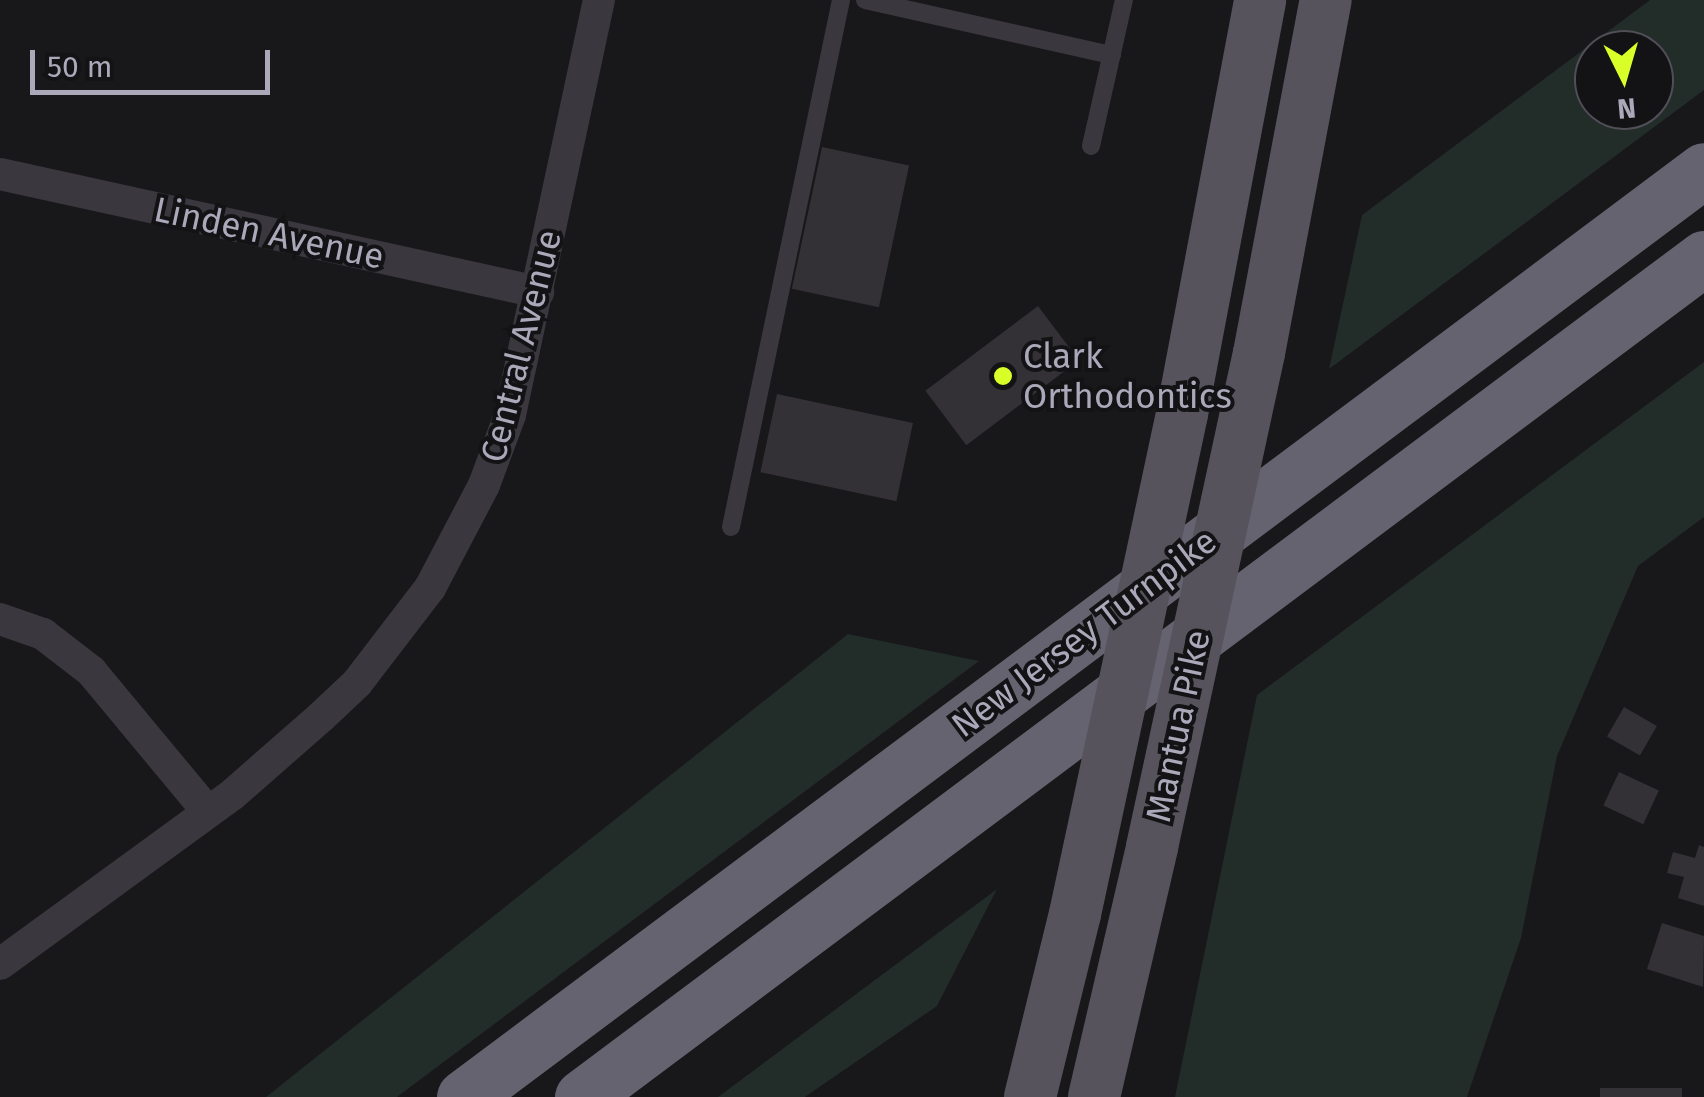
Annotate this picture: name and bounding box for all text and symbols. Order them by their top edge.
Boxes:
scale bar [35,30,275,92]
north arrow [1574,30,1674,130]
text: 50 m [47,49,112,85]
text: N [1616,91,1637,126]
street label: Linden Avenue [150,188,388,278]
street label: Central Avenue [472,226,570,466]
place label: Clark Orthodontics [1023,335,1232,417]
marker: Clark Orthodontics [992,365,1014,387]
street label: New Jersey Turnpike [943,520,1225,746]
street label: Mantua Pike [1137,626,1219,826]

